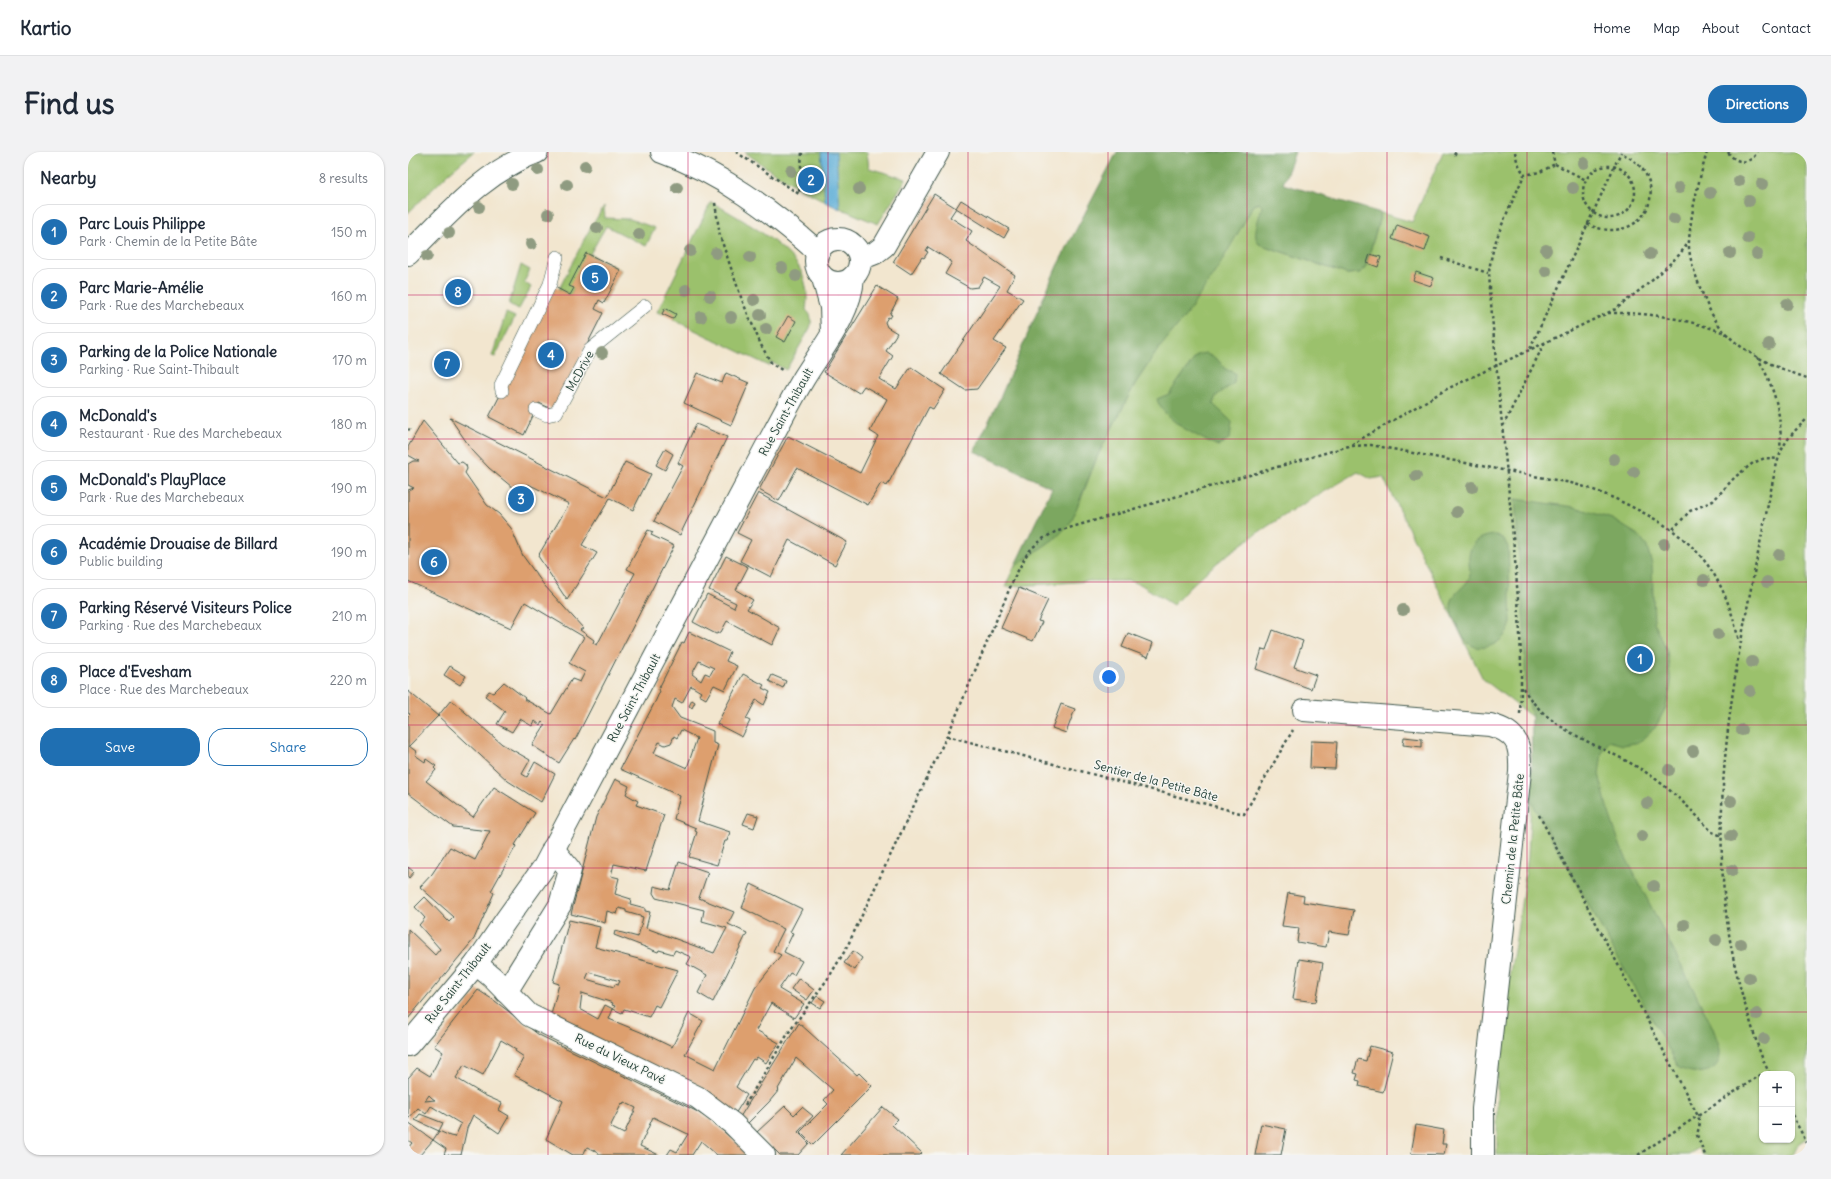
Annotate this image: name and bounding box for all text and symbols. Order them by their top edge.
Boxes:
text: Kartio [20,16,72,40]
text: Home [1593,19,1631,37]
text: Map [1653,19,1680,37]
text: About [1702,19,1740,37]
text: Contact [1762,19,1811,37]
button: Directions [1708,85,1807,123]
text: Find us [24,86,115,122]
pin: 2 [798,165,824,195]
text: Nearby [40,167,96,189]
text: 8 results [319,170,368,187]
text: Parc Louis Philippe [79,214,205,233]
text: 1 [51,224,57,241]
text: 150 m [331,224,367,241]
text: Park · Chemin de la Petite Bâte [79,233,257,250]
pin: 5 [582,263,608,293]
pin: 8 [445,277,471,307]
text: Parc Marie-Amélie [79,278,204,297]
text: 2 [50,288,58,305]
text: 160 m [331,288,367,305]
text: Park · Rue des Marchebeaux [79,297,244,314]
pin: 4 [538,340,564,370]
text: Parking de la Police Nationale [79,342,277,361]
street label: McDrive [562,348,597,394]
pin: 7 [434,349,460,379]
text: 3 [50,352,58,369]
text: 170 m [332,352,367,369]
text: Parking · Rue Saint-Thibault [79,361,239,378]
street label: Rue Saint-Thibault [755,365,816,458]
text: McDonald's [79,406,157,425]
text: 4 [50,416,58,433]
text: 180 m [331,416,367,433]
text: Restaurant · Rue des Marchebeaux [79,425,282,442]
text: McDonald's PlayPlace [79,470,226,489]
text: 5 [50,480,58,497]
text: 190 m [331,480,367,497]
pin: 3 [508,484,534,514]
text: Park · Rue des Marchebeaux [79,489,244,506]
text: Académie Drouaise de Billard [79,534,277,553]
text: 6 [50,544,58,561]
text: 190 m [331,544,367,561]
pin: 6 [421,547,447,577]
text: Public building [79,553,163,570]
text: Parking Réservé Visiteurs Police [79,598,292,617]
text: 7 [51,608,57,625]
text: 210 m [332,608,367,625]
text: Parking · Rue des Marchebeaux [79,617,262,634]
pin: 1 [1627,644,1653,674]
street label: Rue Saint-Thibault [604,651,663,745]
text: Place d'Evesham [79,662,192,681]
your location [1099,667,1119,687]
text: 8 [50,672,58,689]
text: 220 m [330,672,367,689]
text: Place · Rue des Marchebeaux [79,681,249,698]
button: Save [40,728,200,766]
button: Share [208,728,368,766]
street label: Sentier de la Petite Bâte [1092,757,1220,804]
street label: Chemin de la Petite Bâte [1498,773,1527,905]
street label: Rue Saint-Thibault [421,939,494,1026]
street label: Rue du Vieux Pavé [572,1030,668,1087]
map controls [1759,1071,1795,1143]
button: + [1759,1071,1795,1107]
button: − [1759,1107,1795,1143]

